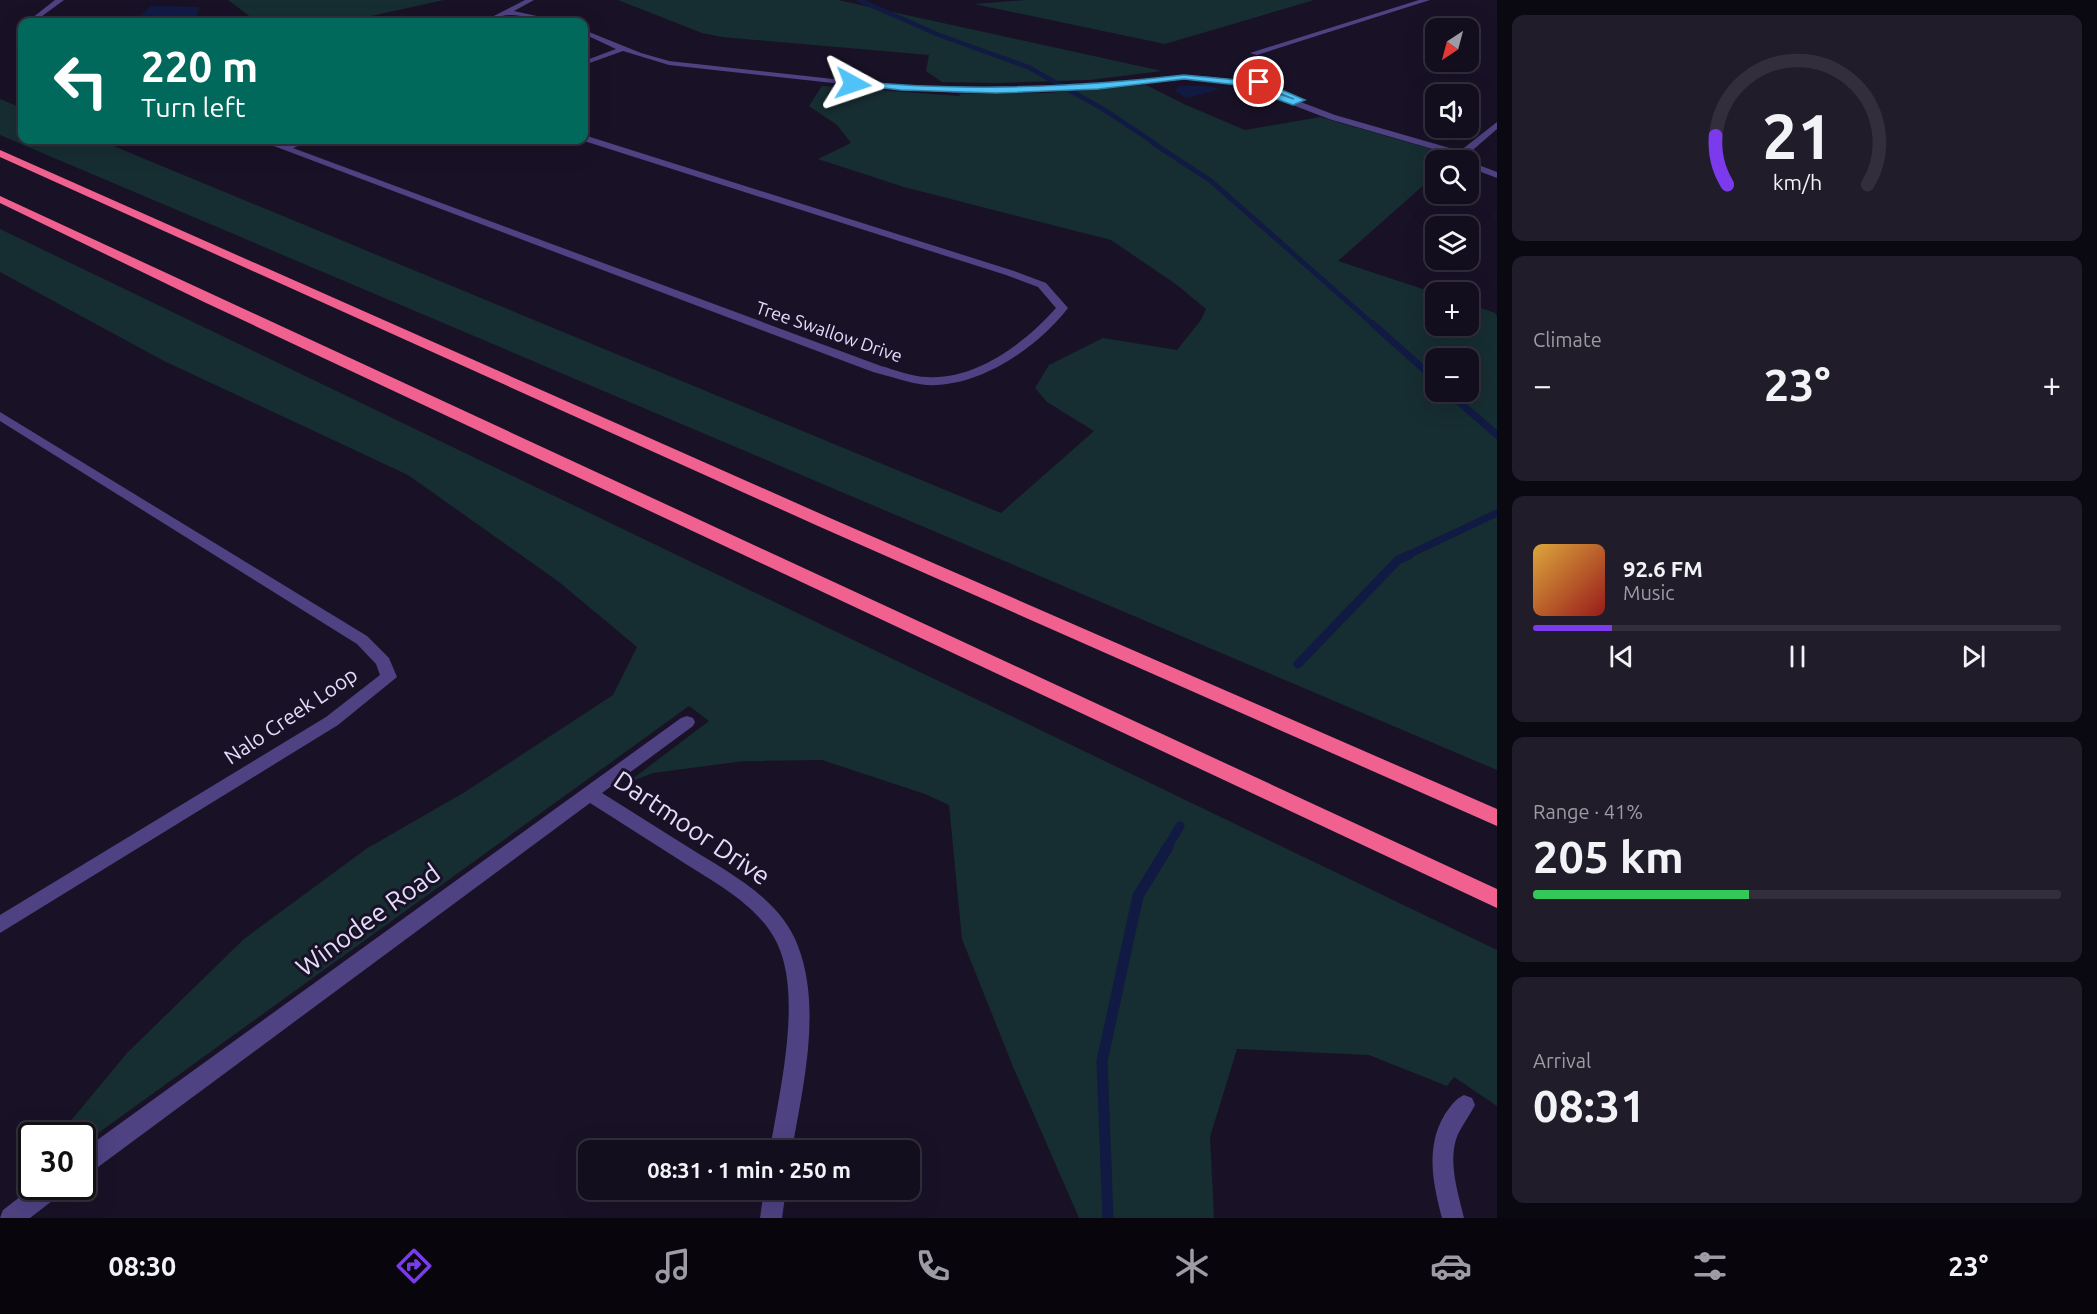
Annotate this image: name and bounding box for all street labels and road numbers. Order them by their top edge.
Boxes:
street label: Tree Swallow Drive [754,297,905,365]
street label: Nalo Creek Loop [219,662,362,769]
street label: Dartmoor Drive [609,765,776,890]
street label: Winodee Road [290,858,445,982]

